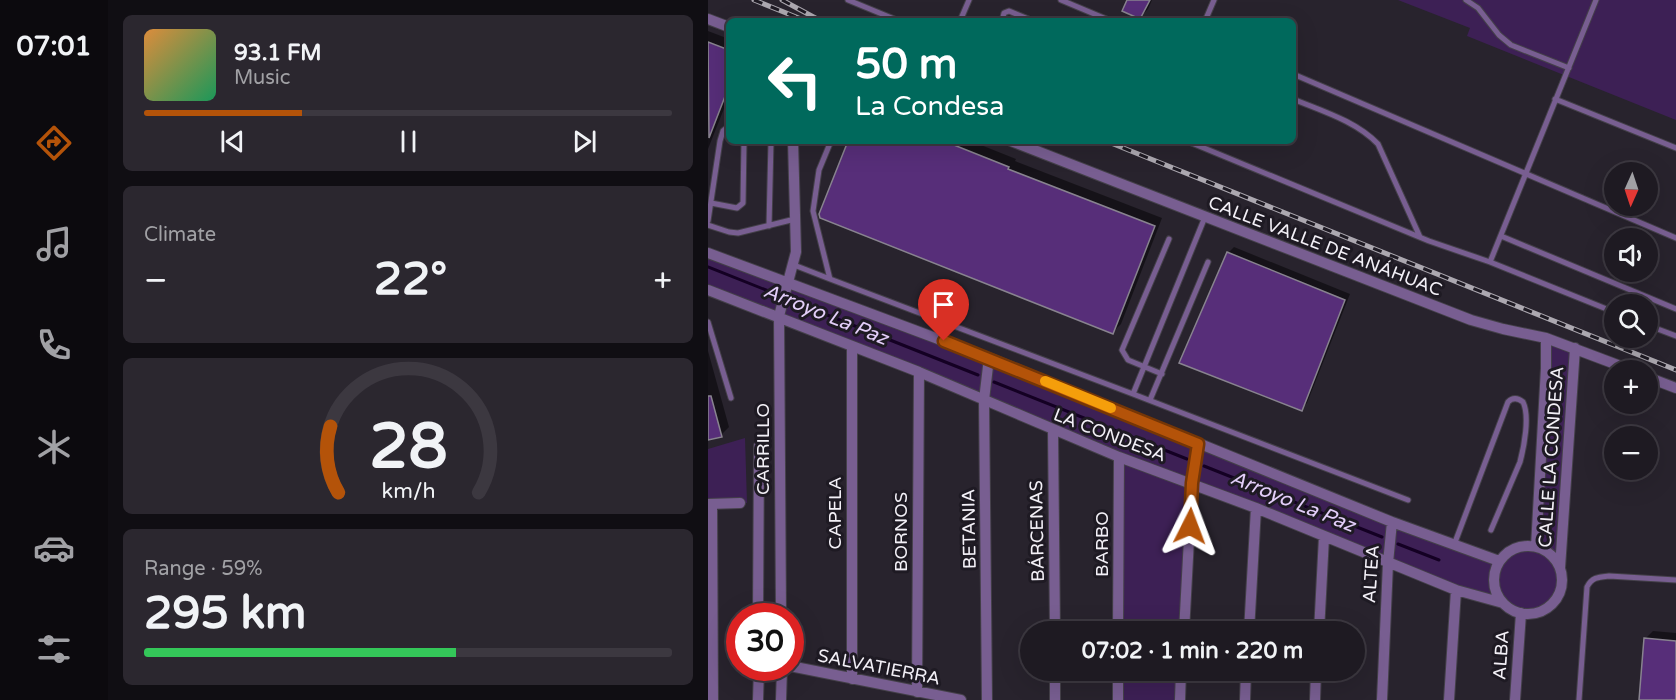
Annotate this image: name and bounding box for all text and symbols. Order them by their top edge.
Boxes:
text: 07:01 [17,30,91,63]
text: 50 m [855,39,957,90]
text: 93.1 FM [234,40,322,66]
icon: left [756,42,834,120]
text: Music [234,66,290,90]
text: La Condesa [855,90,1004,123]
icon: directions [33,122,75,164]
icon: previous [216,125,249,158]
icon: pause [392,125,425,158]
icon: next [568,125,601,158]
north arrow [1604,162,1658,216]
map controls [1604,162,1658,480]
street label: CALLE VALLE DE ANÁHUAC [1205,191,1445,301]
icon: music [33,223,75,265]
text: Climate [144,223,216,247]
button: sound [1604,228,1658,282]
text: 22° [374,253,447,307]
text: − [144,261,168,300]
text: + [653,261,672,300]
water label: Arroyo La Paz [760,279,893,352]
pin [918,279,969,341]
icon: arrive [927,288,960,321]
button: search [1604,294,1658,348]
icon: phone [33,324,75,366]
button: + [1604,360,1658,414]
street label: CALLE LA CONDESA [1534,366,1568,548]
street label: CARRILLO [752,403,774,495]
street label: LA CONDESA [1051,403,1169,467]
text: 28 [369,410,447,485]
icon: climate [33,426,75,468]
button: − [1604,426,1658,480]
water label: Arroyo La Paz [1227,466,1360,539]
street label: CAPELA [824,477,846,549]
text: km/h [381,478,435,504]
street label: BÁRCENAS [1025,480,1049,582]
street label: BETANIA [957,489,981,569]
street label: BORNOS [890,492,912,572]
position arrow [1158,494,1222,558]
street label: BARBO [1091,511,1113,577]
icon: car [33,527,75,569]
street label: ALTEA [1358,544,1384,604]
text: Range · 59% [144,557,263,581]
text: 295 km [144,587,306,641]
speed limit sign: 30 [726,603,804,681]
icon: filters [33,628,75,670]
street label: ALBA [1488,629,1514,681]
text: 07:02 · 1 min · 220 m [1082,638,1303,664]
street label: SALVATIERRA [816,644,942,690]

